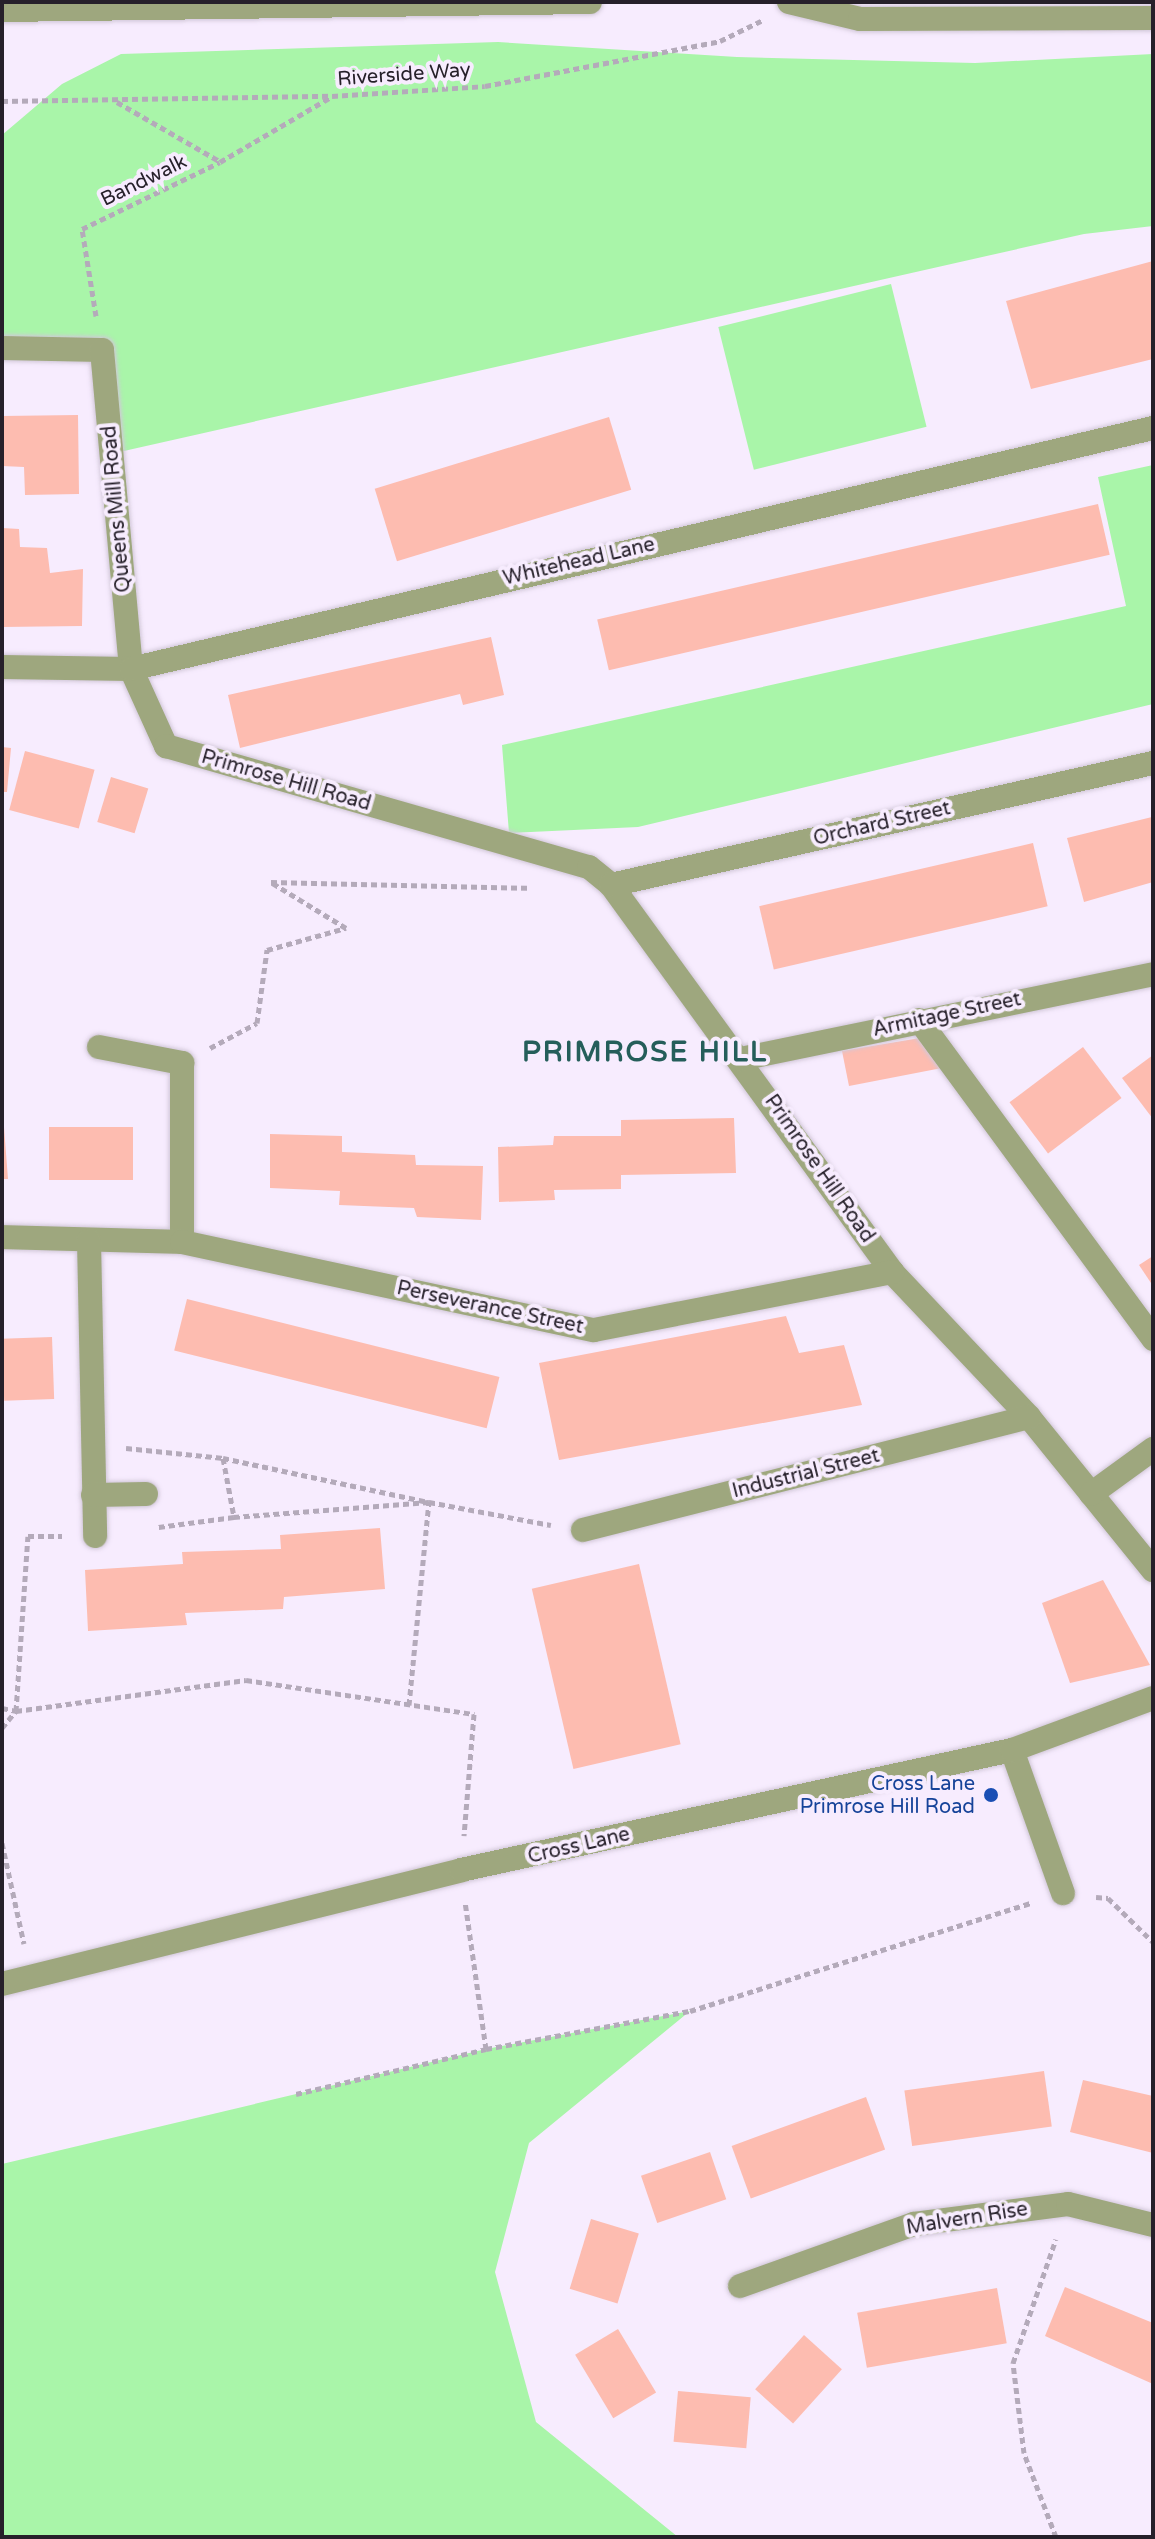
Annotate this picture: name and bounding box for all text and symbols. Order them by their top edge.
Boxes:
street label: Riverside Way [337,58,471,92]
street label: Bandwalk [97,150,191,212]
street label: Queens Mill Road [98,425,136,593]
street label: Whitehead Lane [501,533,657,591]
street label: Primrose Hill Road [198,745,374,817]
street label: Orchard Street [811,797,953,851]
street label: Armitage Street [871,988,1023,1042]
district label: PRIMROSE HILL [522,1035,768,1069]
street label: Primrose Hill Road [759,1090,879,1248]
street label: Perseverance Street [395,1277,585,1339]
street label: Industrial Street [730,1444,882,1504]
place label: Cross Lane Primrose Hill Road [800,1772,975,1819]
marker: Cross Lane Primrose Hill Road [982,1786,1000,1804]
street label: Cross Lane [526,1823,632,1869]
street label: Malvern Rise [905,2198,1029,2240]

